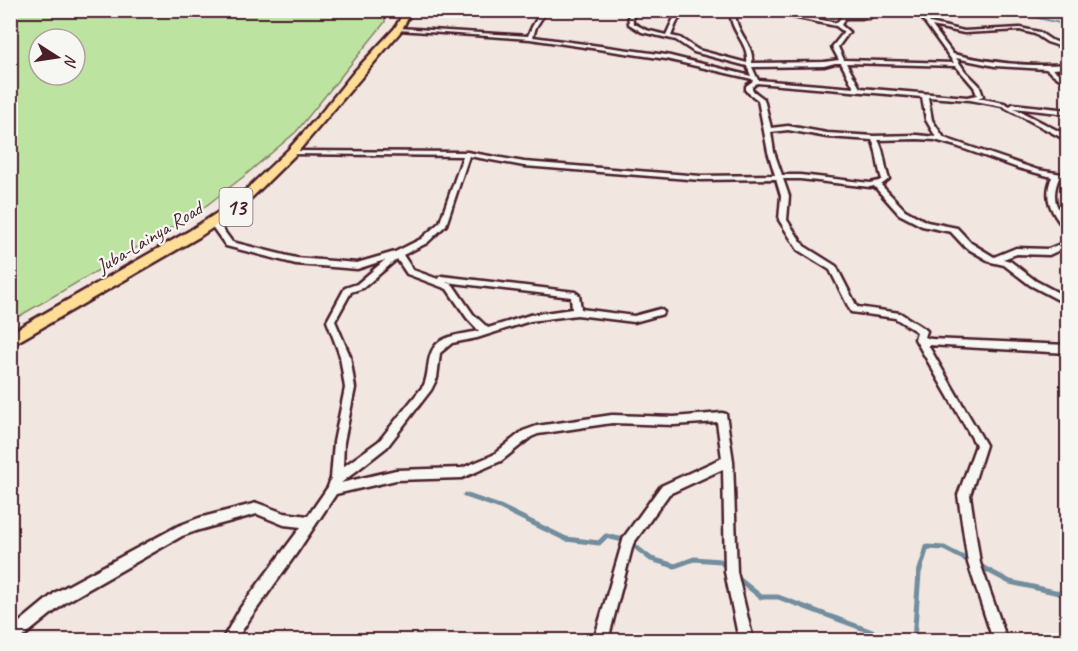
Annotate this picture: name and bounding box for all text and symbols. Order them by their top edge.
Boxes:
north arrow [27,27,87,87]
text: N [59,53,82,70]
road number: 13 [220,188,252,226]
street label: Juba-Lainya Road [91,194,210,279]

